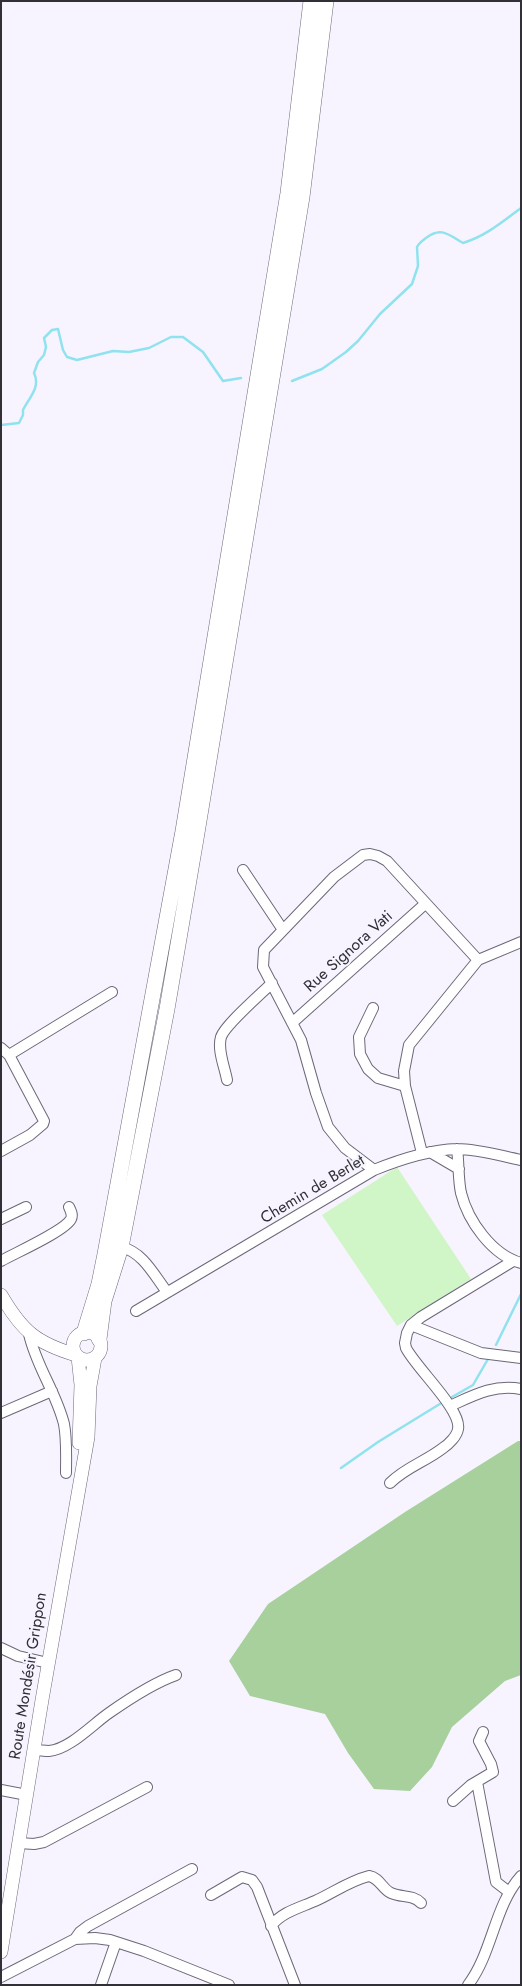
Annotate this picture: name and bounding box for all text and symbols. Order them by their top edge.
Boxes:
street label: Rue Signora Vati [301,907,397,997]
street label: Chemin de Berlet [257,1151,369,1229]
street label: Route Mondésir Grippon [6,1591,52,1761]

